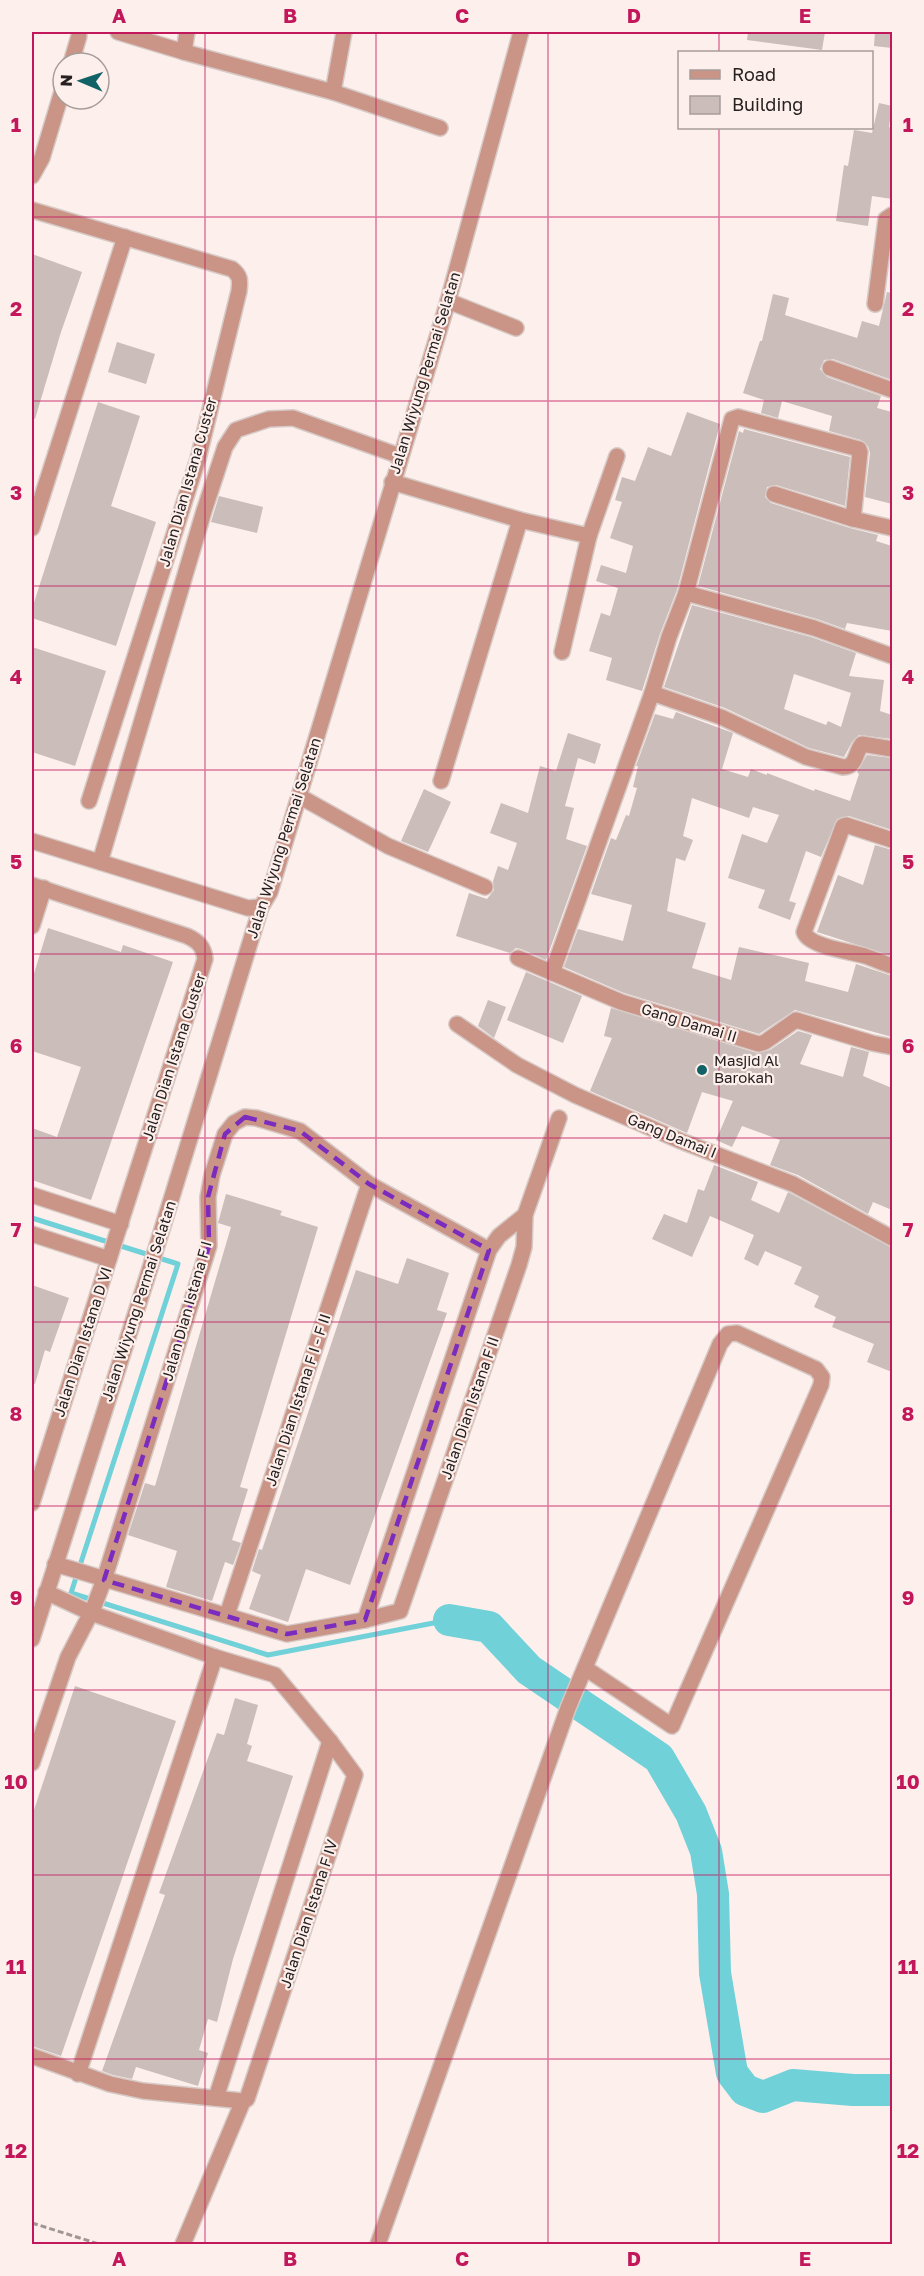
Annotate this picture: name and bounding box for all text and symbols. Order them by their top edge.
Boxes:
text: A [112,3,126,27]
text: B [283,3,297,27]
text: C [455,3,469,27]
text: D [627,3,641,27]
text: E [799,3,811,27]
north arrow [51,51,111,111]
legend [678,51,873,129]
text: Road [732,63,776,85]
text: N [56,74,76,87]
text: Building [732,93,803,115]
text: 1 [11,112,21,136]
text: 1 [903,112,913,136]
street label: Jalan Wiyung Permai Selatan [385,270,463,476]
text: 2 [10,296,22,320]
text: 2 [902,296,914,320]
street label: Jalan Dian Istana Custer [154,395,220,569]
text: 3 [10,480,22,504]
text: 3 [902,480,914,504]
text: 4 [10,664,22,688]
text: 4 [902,664,914,688]
street label: Jalan Wiyung Permai Selatan [242,735,324,940]
text: 5 [10,849,22,873]
text: 5 [902,849,914,873]
street label: Jalan Dian Istana Custer [137,970,209,1143]
street label: Gang Damai II [639,999,739,1045]
text: 6 [10,1033,22,1057]
text: 6 [902,1033,914,1057]
place label: Masjid Al Barokah [714,1051,779,1086]
marker: Masjid Al Barokah [695,1063,709,1077]
street label: Gang Damai I [625,1109,720,1161]
street label: Jalan Wiyung Permai Selatan [97,1198,179,1403]
text: 7 [11,1217,22,1241]
text: 7 [903,1217,914,1241]
street label: Jalan Dian Istana F I [157,1239,215,1383]
street label: Jalan Dian Istana D VI [49,1264,115,1419]
street label: Jalan Dian Istana F I - F II [261,1311,333,1488]
street label: Jalan Dian Istana F II [436,1334,502,1481]
text: 8 [10,1401,22,1425]
text: 8 [902,1401,914,1425]
text: 9 [10,1585,22,1609]
text: 9 [902,1585,914,1609]
text: 10 [4,1769,28,1793]
text: 10 [896,1769,920,1793]
street label: Jalan Dian Istana F IV [276,1837,341,1990]
text: 11 [6,1954,26,1978]
text: 11 [898,1954,918,1978]
text: 12 [5,2138,27,2162]
text: 12 [897,2138,919,2162]
text: A [112,2246,126,2270]
text: B [283,2246,297,2270]
text: C [455,2246,469,2270]
text: D [627,2246,641,2270]
text: E [799,2246,811,2270]

